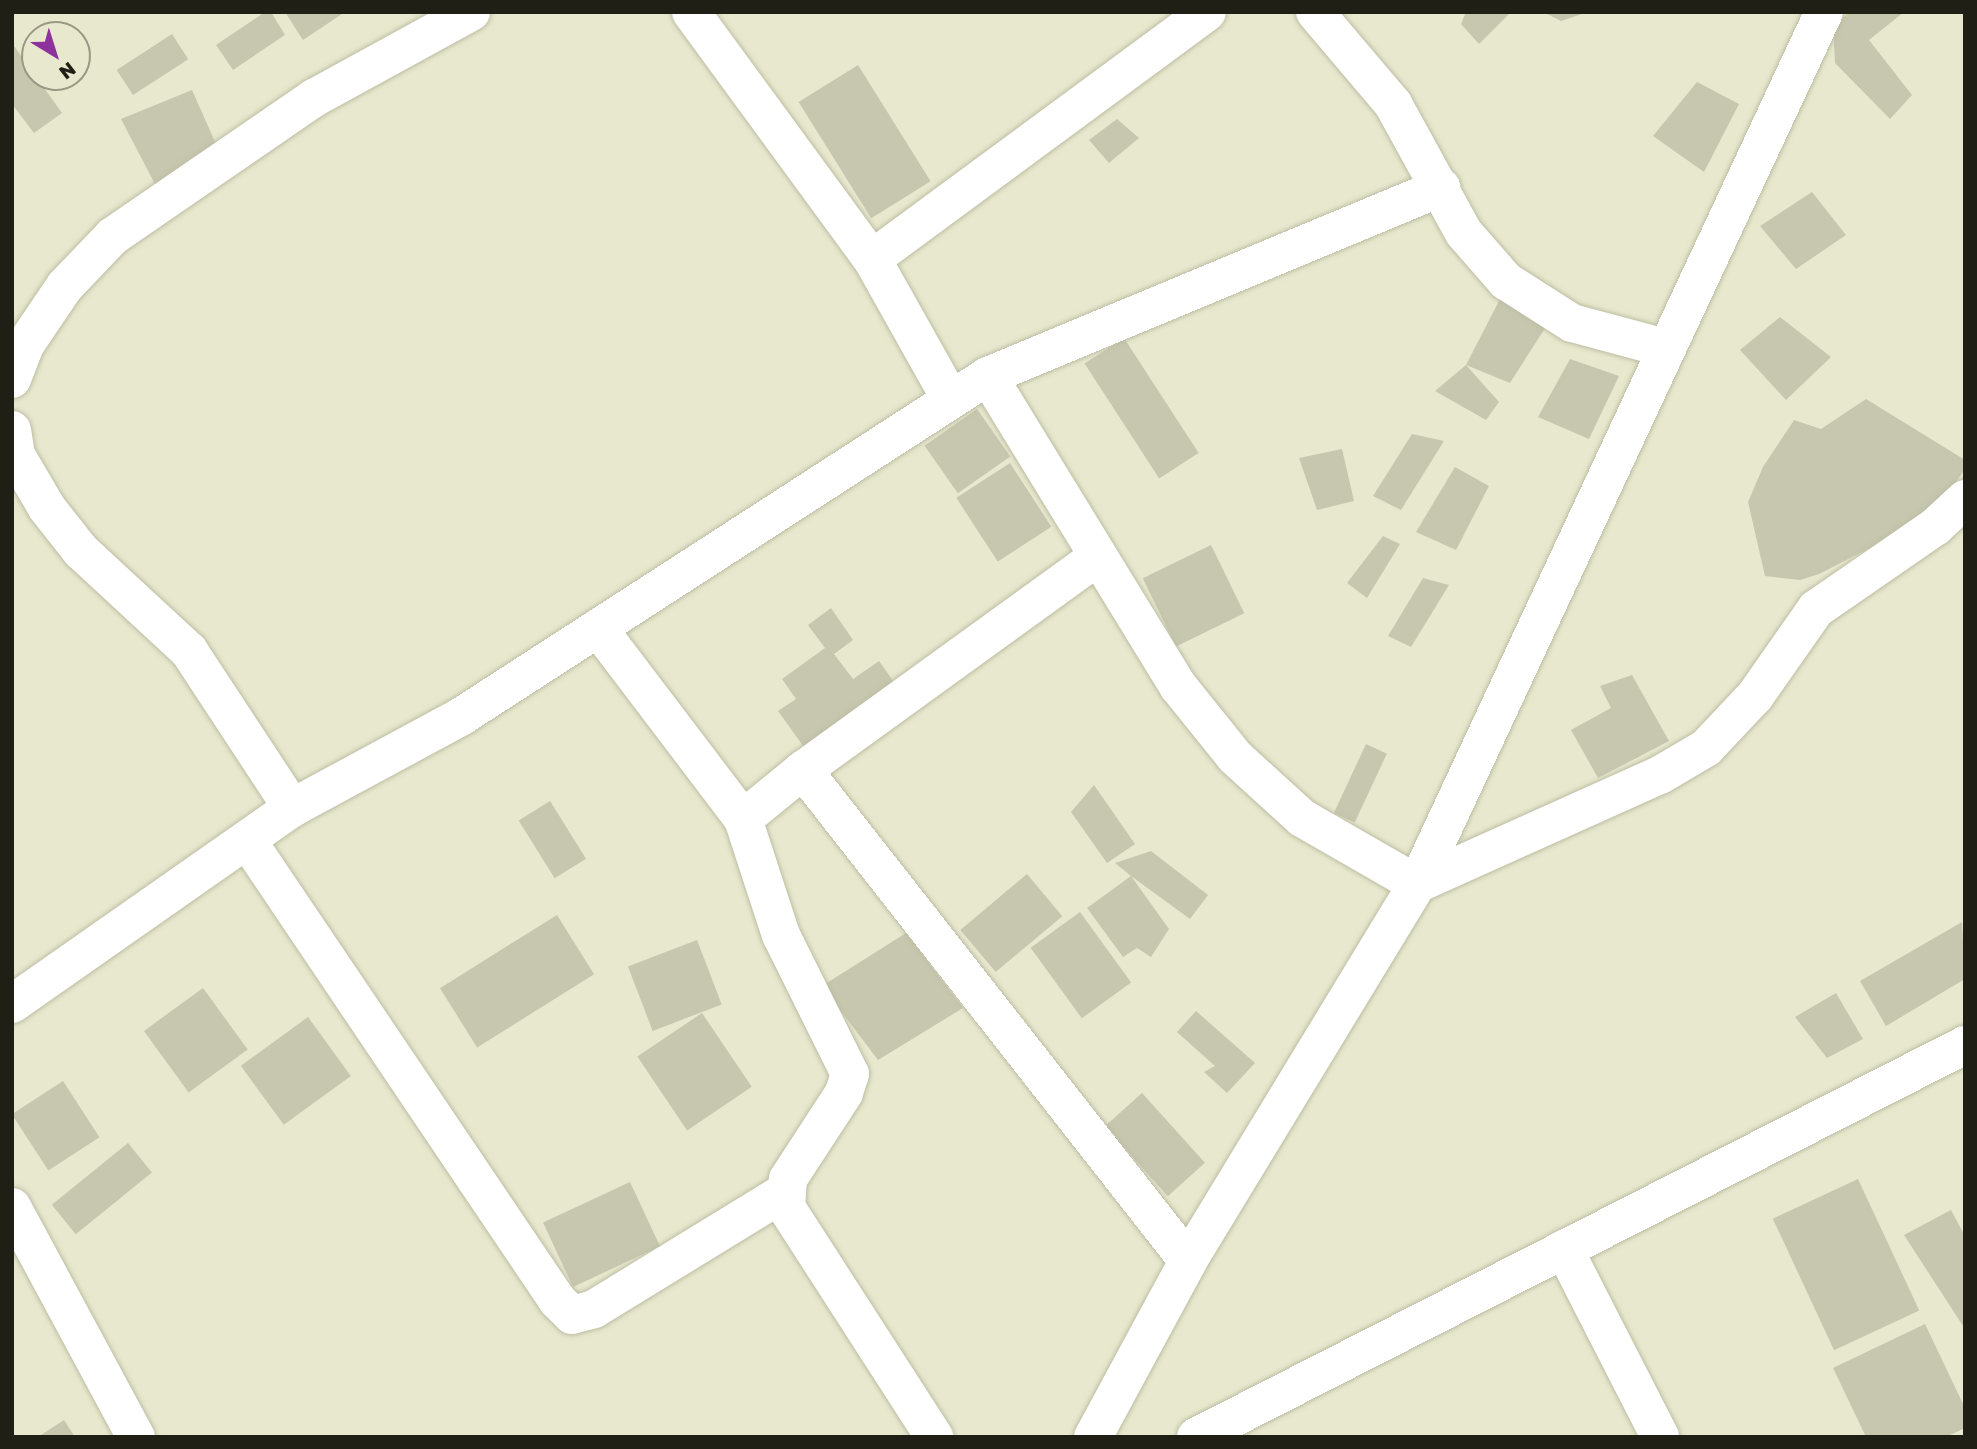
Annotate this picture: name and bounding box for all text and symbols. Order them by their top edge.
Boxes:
north arrow [21,21,91,91]
text: N [55,58,81,85]

